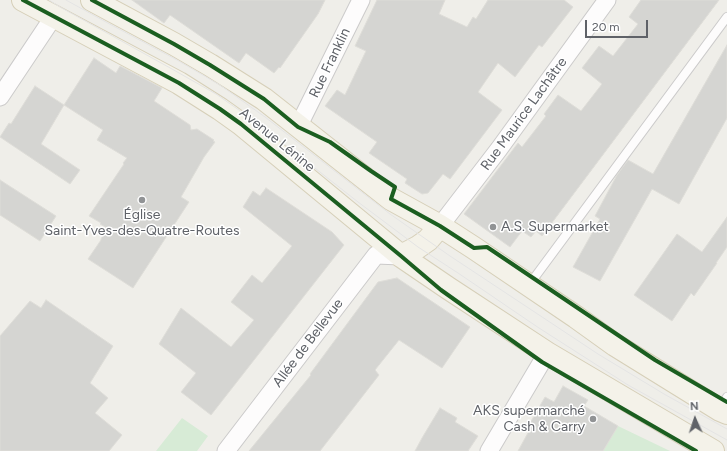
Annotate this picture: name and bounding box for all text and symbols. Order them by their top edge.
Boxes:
scale bar [587,12,650,38]
text: 20 m [592,20,620,34]
street label: Rue Franklin [306,25,354,101]
street label: Rue Maurice Lachâtre [477,54,571,174]
street label: Avenue Lénine [236,104,318,176]
marker: Église Saint-Yves-des-Quatre-Routes [137,195,147,205]
place label: Église Saint-Yves-des-Quatre-Routes [44,207,240,240]
place label: A.S. Supermarket [501,219,609,235]
marker: A.S. Supermarket [488,222,498,232]
street label: Allée de Bellevue [269,296,347,390]
north arrow [675,399,715,439]
text: N [690,400,699,413]
place label: AKS supermarché Cash & Carry [473,403,585,436]
marker: AKS supermarché Cash & Carry [588,414,598,424]

